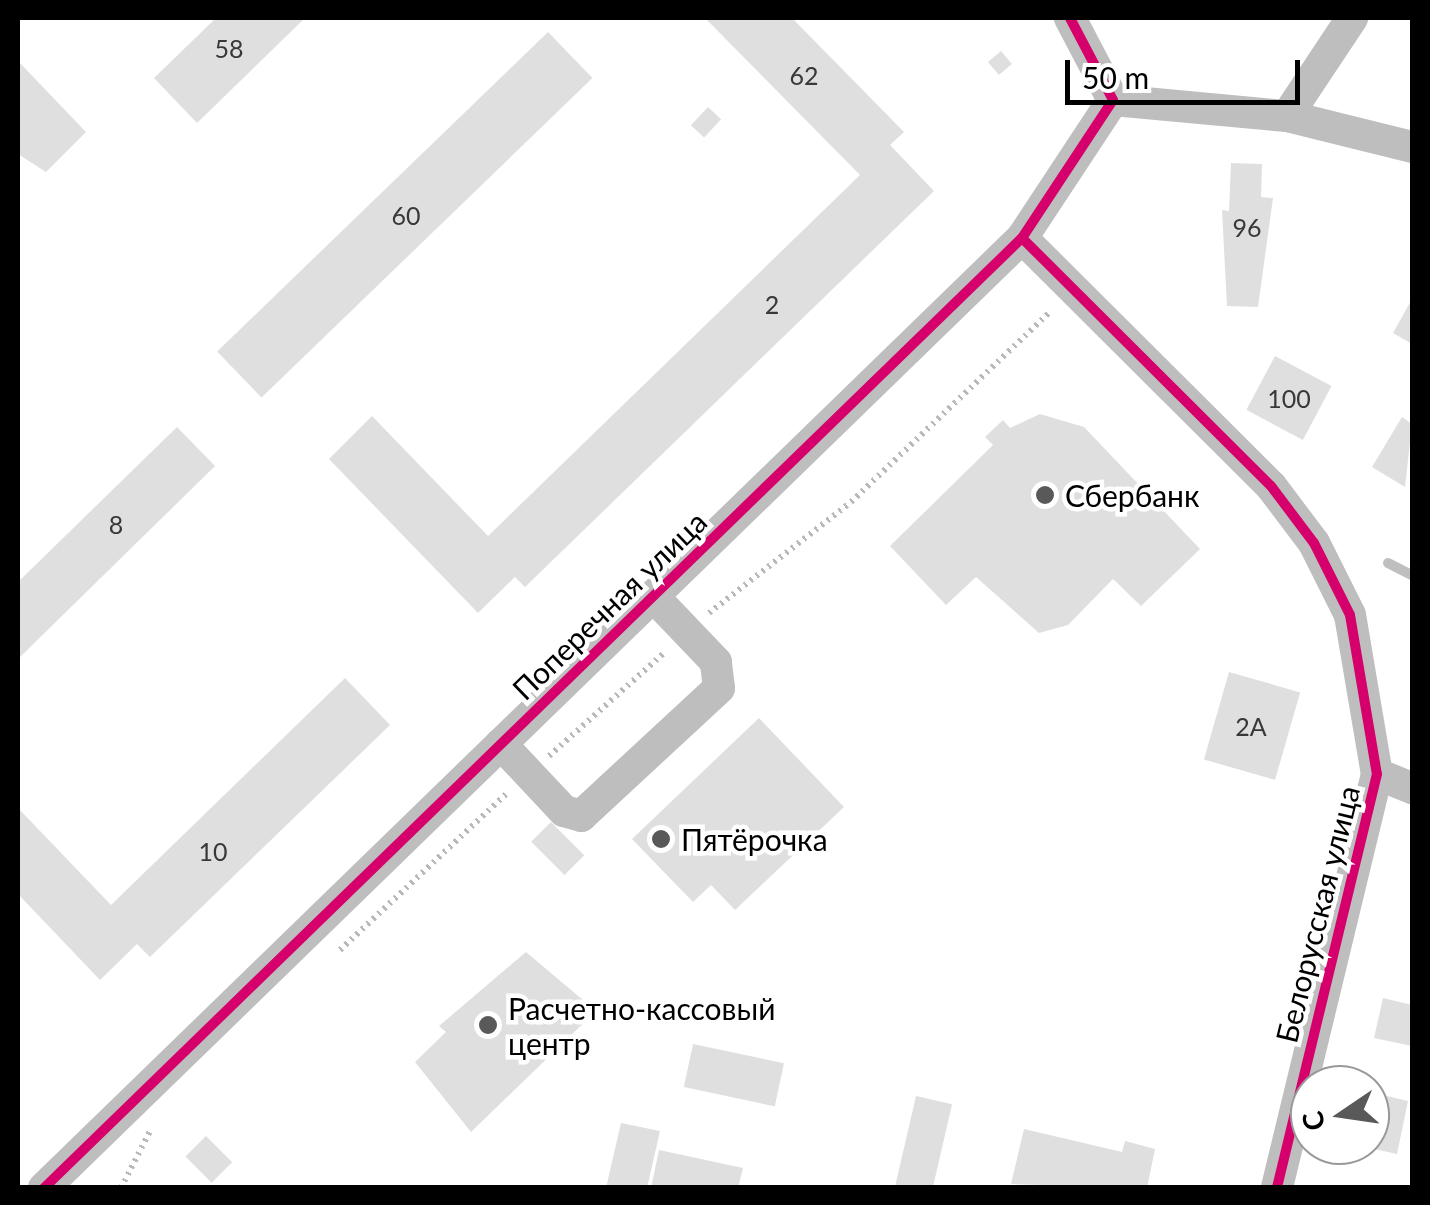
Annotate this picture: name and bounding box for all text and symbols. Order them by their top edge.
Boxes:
house number: 58 [215,33,243,63]
scale bar [1070,40,1305,102]
text: 50 m [1082,59,1149,95]
house number: 62 [790,60,818,90]
house number: 60 [392,200,420,230]
house number: 96 [1233,212,1261,242]
house number: 2 [765,289,779,319]
house number: 100 [1267,383,1311,413]
place label: Сбербанк [1065,477,1200,513]
marker: Сбербанк [1034,484,1056,506]
street label: Поперечная улица [505,503,713,707]
house number: 8 [109,509,123,539]
house number: 2А [1235,711,1267,741]
street label: Белорусская улица [1268,782,1366,1046]
place label: Пятёрочка [681,821,828,857]
marker: Пятёрочка [650,828,672,850]
house number: 10 [199,836,227,866]
place label: Расчетно-кассовый центр [508,990,775,1060]
marker: Расчетно-кассовый центр [477,1014,499,1036]
north arrow [1290,1065,1390,1165]
text: С [1294,1108,1331,1134]

